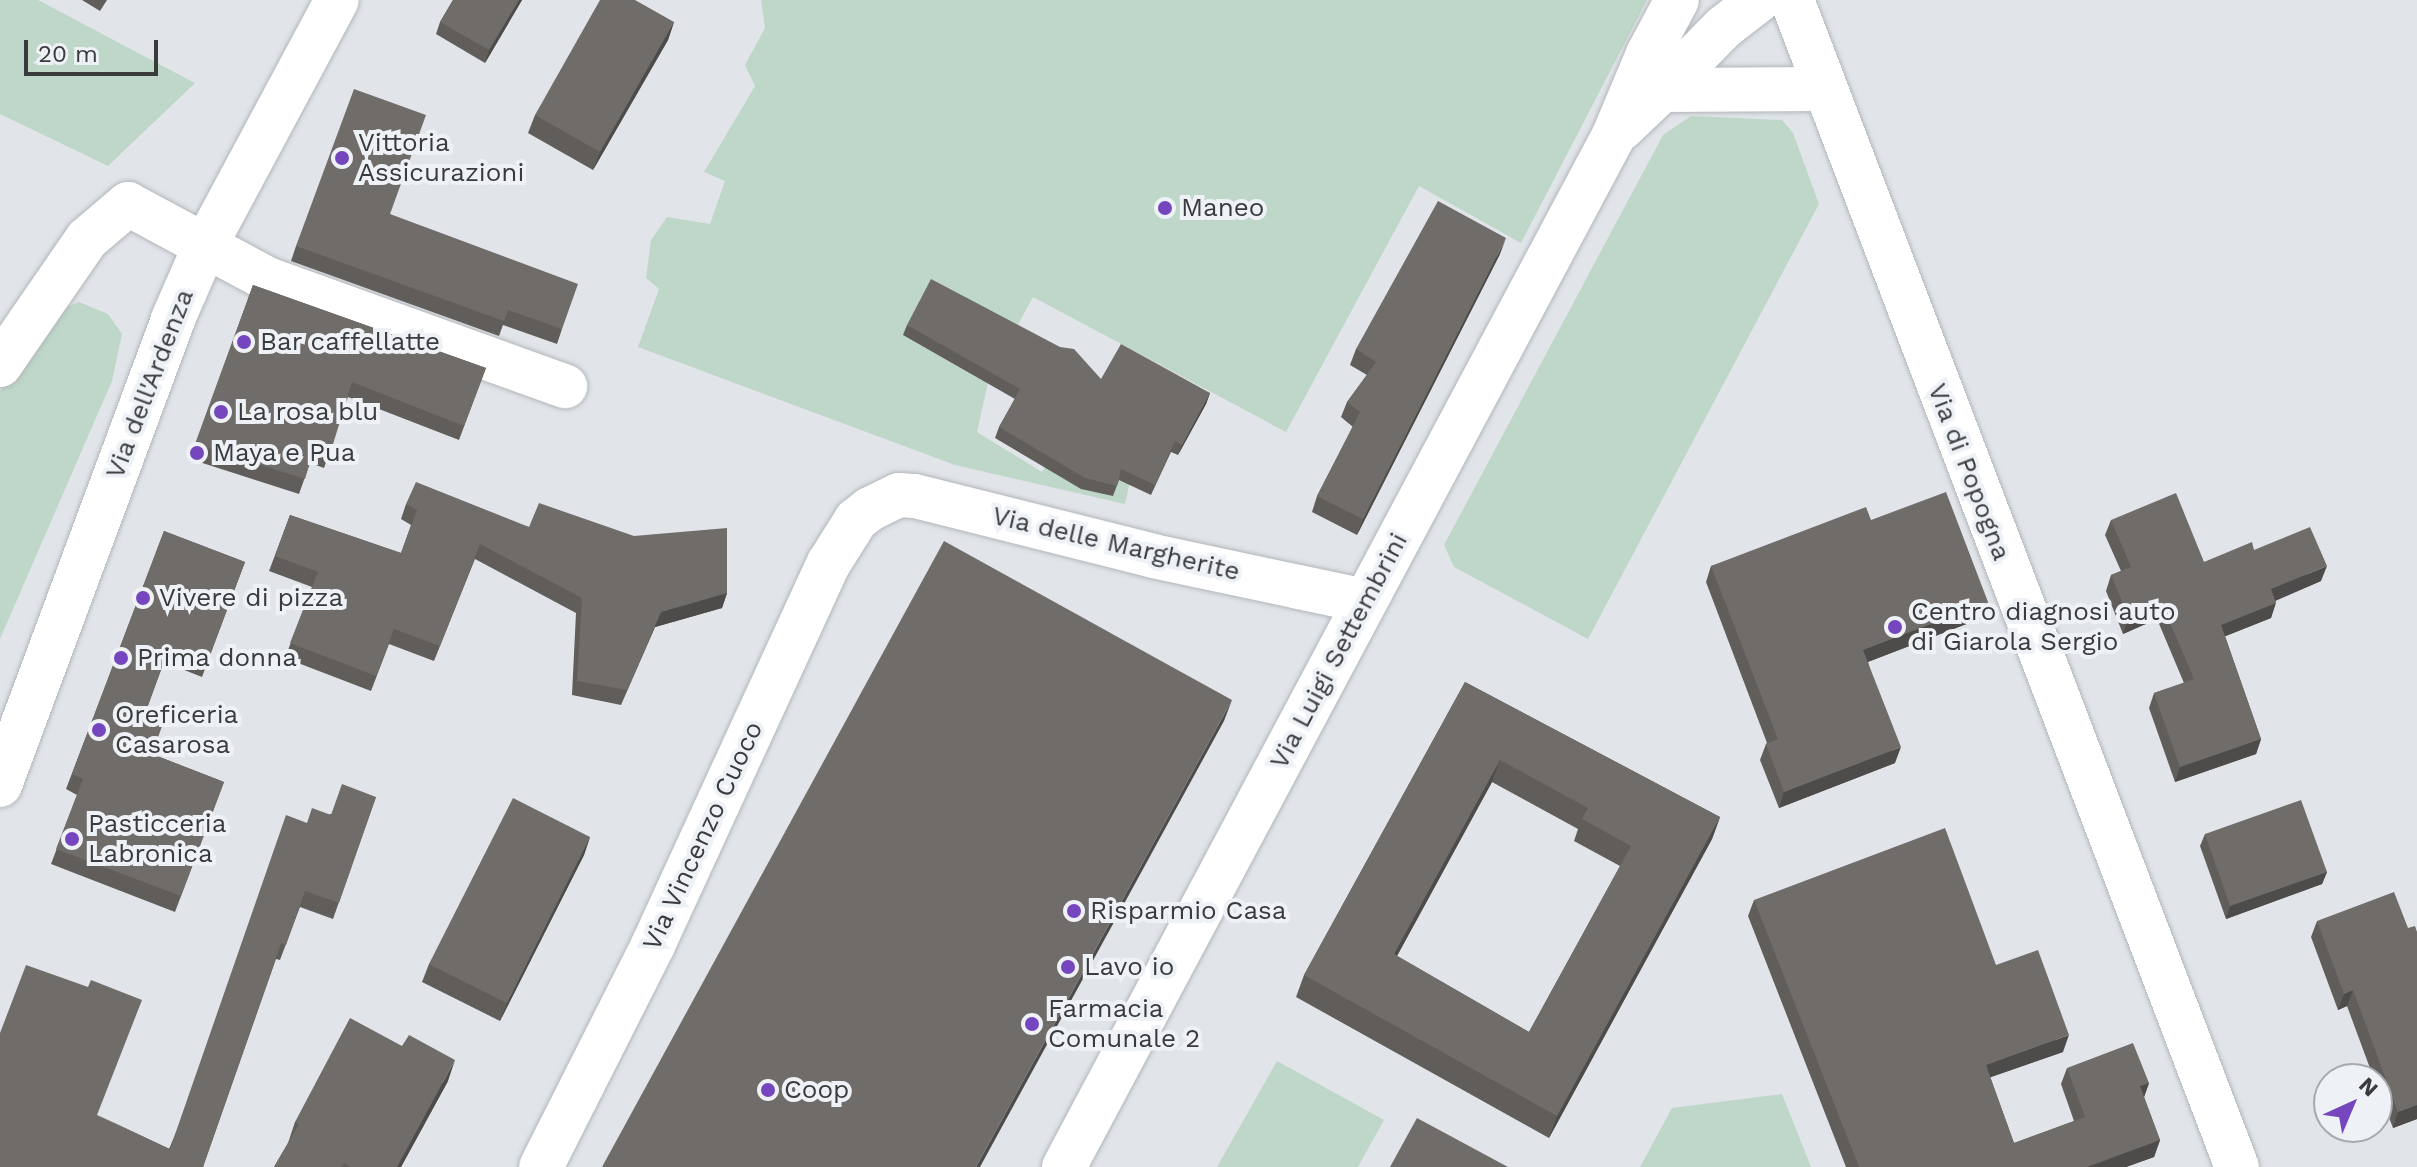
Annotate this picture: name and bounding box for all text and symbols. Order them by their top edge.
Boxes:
scale bar [28,24,162,74]
text: 20 m [38,40,98,68]
place label: Vittoria Assicurazioni [358,127,524,188]
marker: Vittoria Assicurazioni [333,149,351,167]
place label: Maneo [1181,192,1264,224]
marker: Maneo [1156,199,1174,217]
street label: Via dell'Ardenza [99,285,201,483]
place label: Bar caffellatte [260,326,441,358]
marker: Bar caffellatte [235,333,253,351]
street label: Via di Popogna [1921,379,2017,565]
place label: La rosa blu [237,396,380,428]
marker: La rosa blu [212,403,230,421]
place label: Maya e Pua [213,437,356,469]
marker: Maya e Pua [188,444,206,462]
street label: Via delle Margherite [989,500,1243,588]
street label: Via Luigi Settembrini [1263,527,1415,775]
place label: Vivere di pizza [159,582,343,614]
marker: Vivere di pizza [134,589,152,607]
place label: Centro diagnosi auto di Giarola Sergio [1911,596,2175,658]
marker: Centro diagnosi auto di Giarola Sergio [1886,618,1904,636]
place label: Prima donna [137,642,298,674]
marker: Prima donna [112,649,130,667]
place label: Oreficeria Casarosa [115,699,238,760]
street label: Via Vincenzo Cuoco [636,716,770,956]
marker: Oreficeria Casarosa [90,721,108,739]
place label: Pasticceria Labronica [88,808,226,870]
marker: Pasticceria Labronica [63,830,81,848]
place label: Risparmio Casa [1090,895,1287,927]
marker: Risparmio Casa [1065,902,1083,920]
place label: Lavo io [1084,951,1174,983]
marker: Lavo io [1059,958,1077,976]
place label: Farmacia Comunale 2 [1048,993,1200,1054]
marker: Farmacia Comunale 2 [1023,1015,1041,1033]
north arrow [2313,1063,2393,1143]
text: N [2354,1072,2383,1101]
place label: Coop [784,1074,849,1106]
marker: Coop [759,1081,777,1099]

